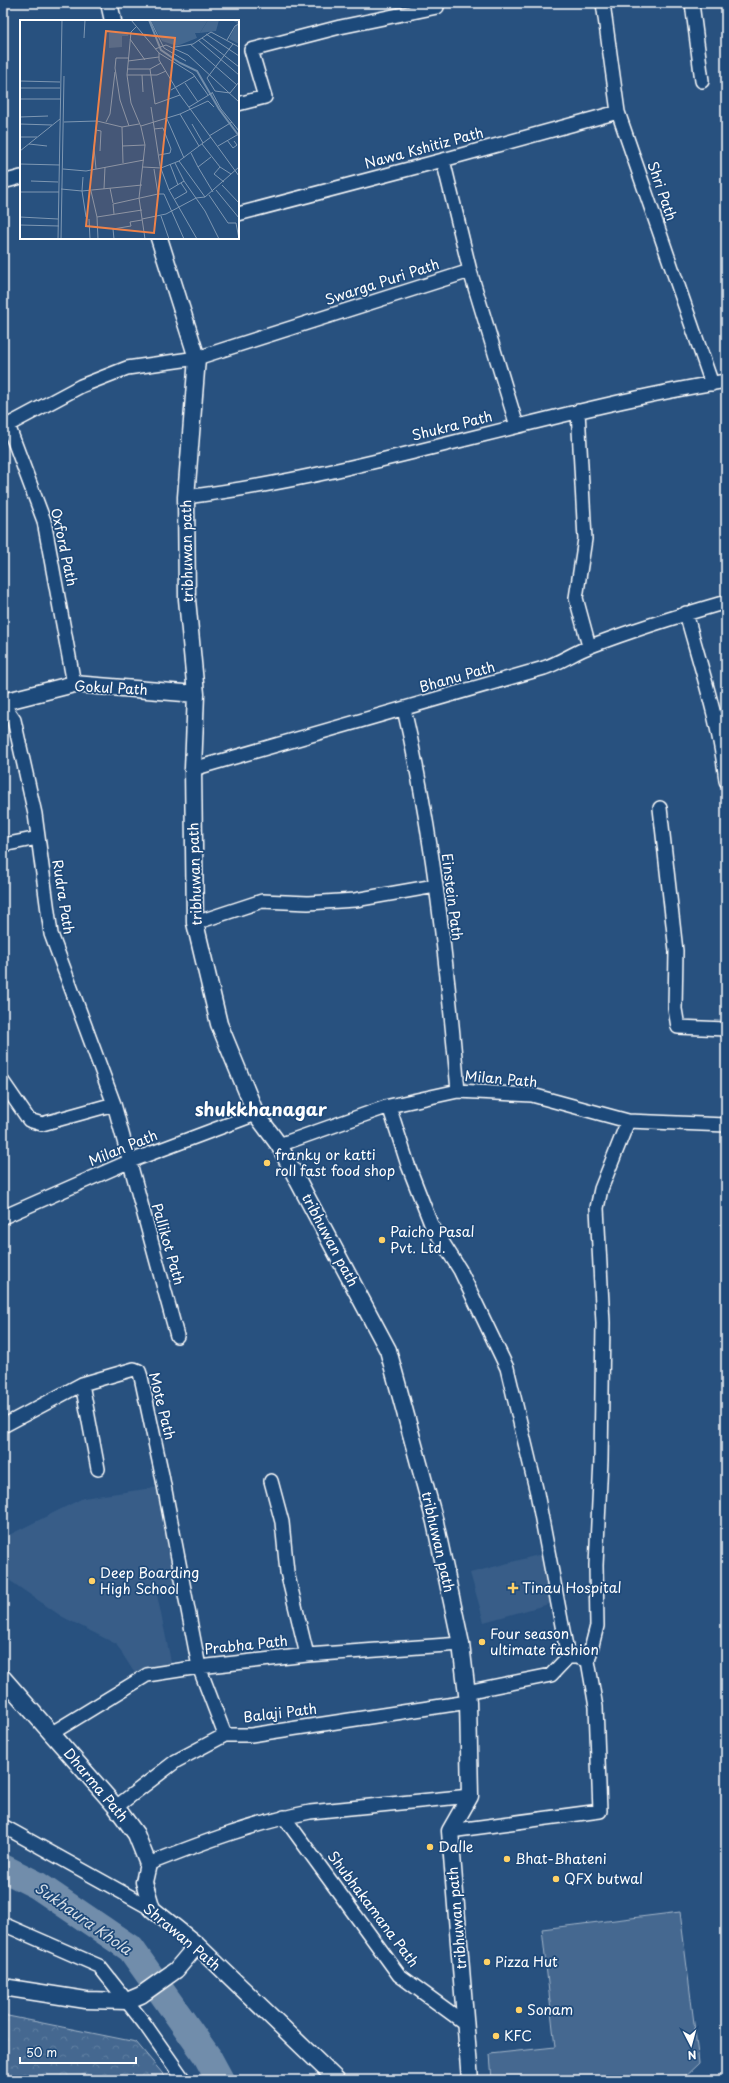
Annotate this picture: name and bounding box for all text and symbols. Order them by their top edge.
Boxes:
inset map [20,20,239,239]
street label: Nawa Kshitiz Path [362,122,486,173]
street label: Shri Path [642,158,682,223]
street label: Swarga Puri Path [322,253,442,310]
street label: Shukra Path [409,405,494,446]
street label: tribhuwan path [175,499,198,603]
street label: Oxford Path [46,506,83,588]
street label: Bhanu Path [417,656,497,697]
street label: Gokul Path [74,675,148,700]
street label: tribhuwan path [182,822,207,926]
street label: Einstein Path [437,852,468,942]
street label: Rudra Path [47,858,80,936]
street label: Milan Path [464,1065,538,1092]
district label: shukkhanagar [195,1095,328,1122]
street label: Milan Path [85,1124,160,1171]
place label: franky or katti roll fast food shop [275,1144,395,1181]
marker: franky or katti roll fast food shop [262,1158,272,1168]
street label: tribhuwan path [297,1189,364,1290]
street label: Pallikot Path [147,1201,190,1287]
place label: Paicho Pasal Pvt. Ltd. [390,1221,475,1258]
marker: Paicho Pasal Pvt. Ltd. [377,1235,387,1245]
street label: Mote Path [144,1370,181,1442]
street label: tribhuwan path [417,1489,460,1594]
place label: Deep Boarding High School [100,1562,199,1599]
marker: Deep Boarding High School [87,1576,97,1586]
place label: Tinau Hospital [522,1577,622,1598]
marker: Tinau Hospital [507,1582,519,1594]
place label: Four season ultimate fashion [490,1623,599,1660]
street label: Prabha Path [203,1630,289,1659]
marker: Four season ultimate fashion [477,1637,487,1647]
street label: Balaji Path [242,1698,318,1727]
street label: Dharma Path [59,1743,134,1826]
place label: Dalle [438,1836,474,1857]
marker: Dalle [425,1842,435,1852]
street label: Shubhakamana Path [323,1846,424,1971]
place label: Bhat-Bhateni [515,1848,607,1869]
marker: Bhat-Bhateni [502,1854,512,1864]
street label: tribhuwan path [442,1866,471,1970]
place label: QFX butwal [564,1868,643,1889]
marker: QFX butwal [551,1874,561,1884]
water label: Sukhaura Khola [31,1876,137,1960]
street label: Shrawan Path [139,1898,226,1975]
place label: Pizza Hut [495,1951,558,1972]
marker: Pizza Hut [482,1957,492,1967]
place label: Sonam [527,1999,573,2020]
marker: Sonam [514,2005,524,2015]
place label: KFC [504,2025,532,2046]
north arrow [671,2025,711,2065]
marker: KFC [491,2031,501,2041]
scale bar [20,2039,136,2065]
text: 50 m [26,2043,57,2061]
text: N [687,2047,697,2064]

